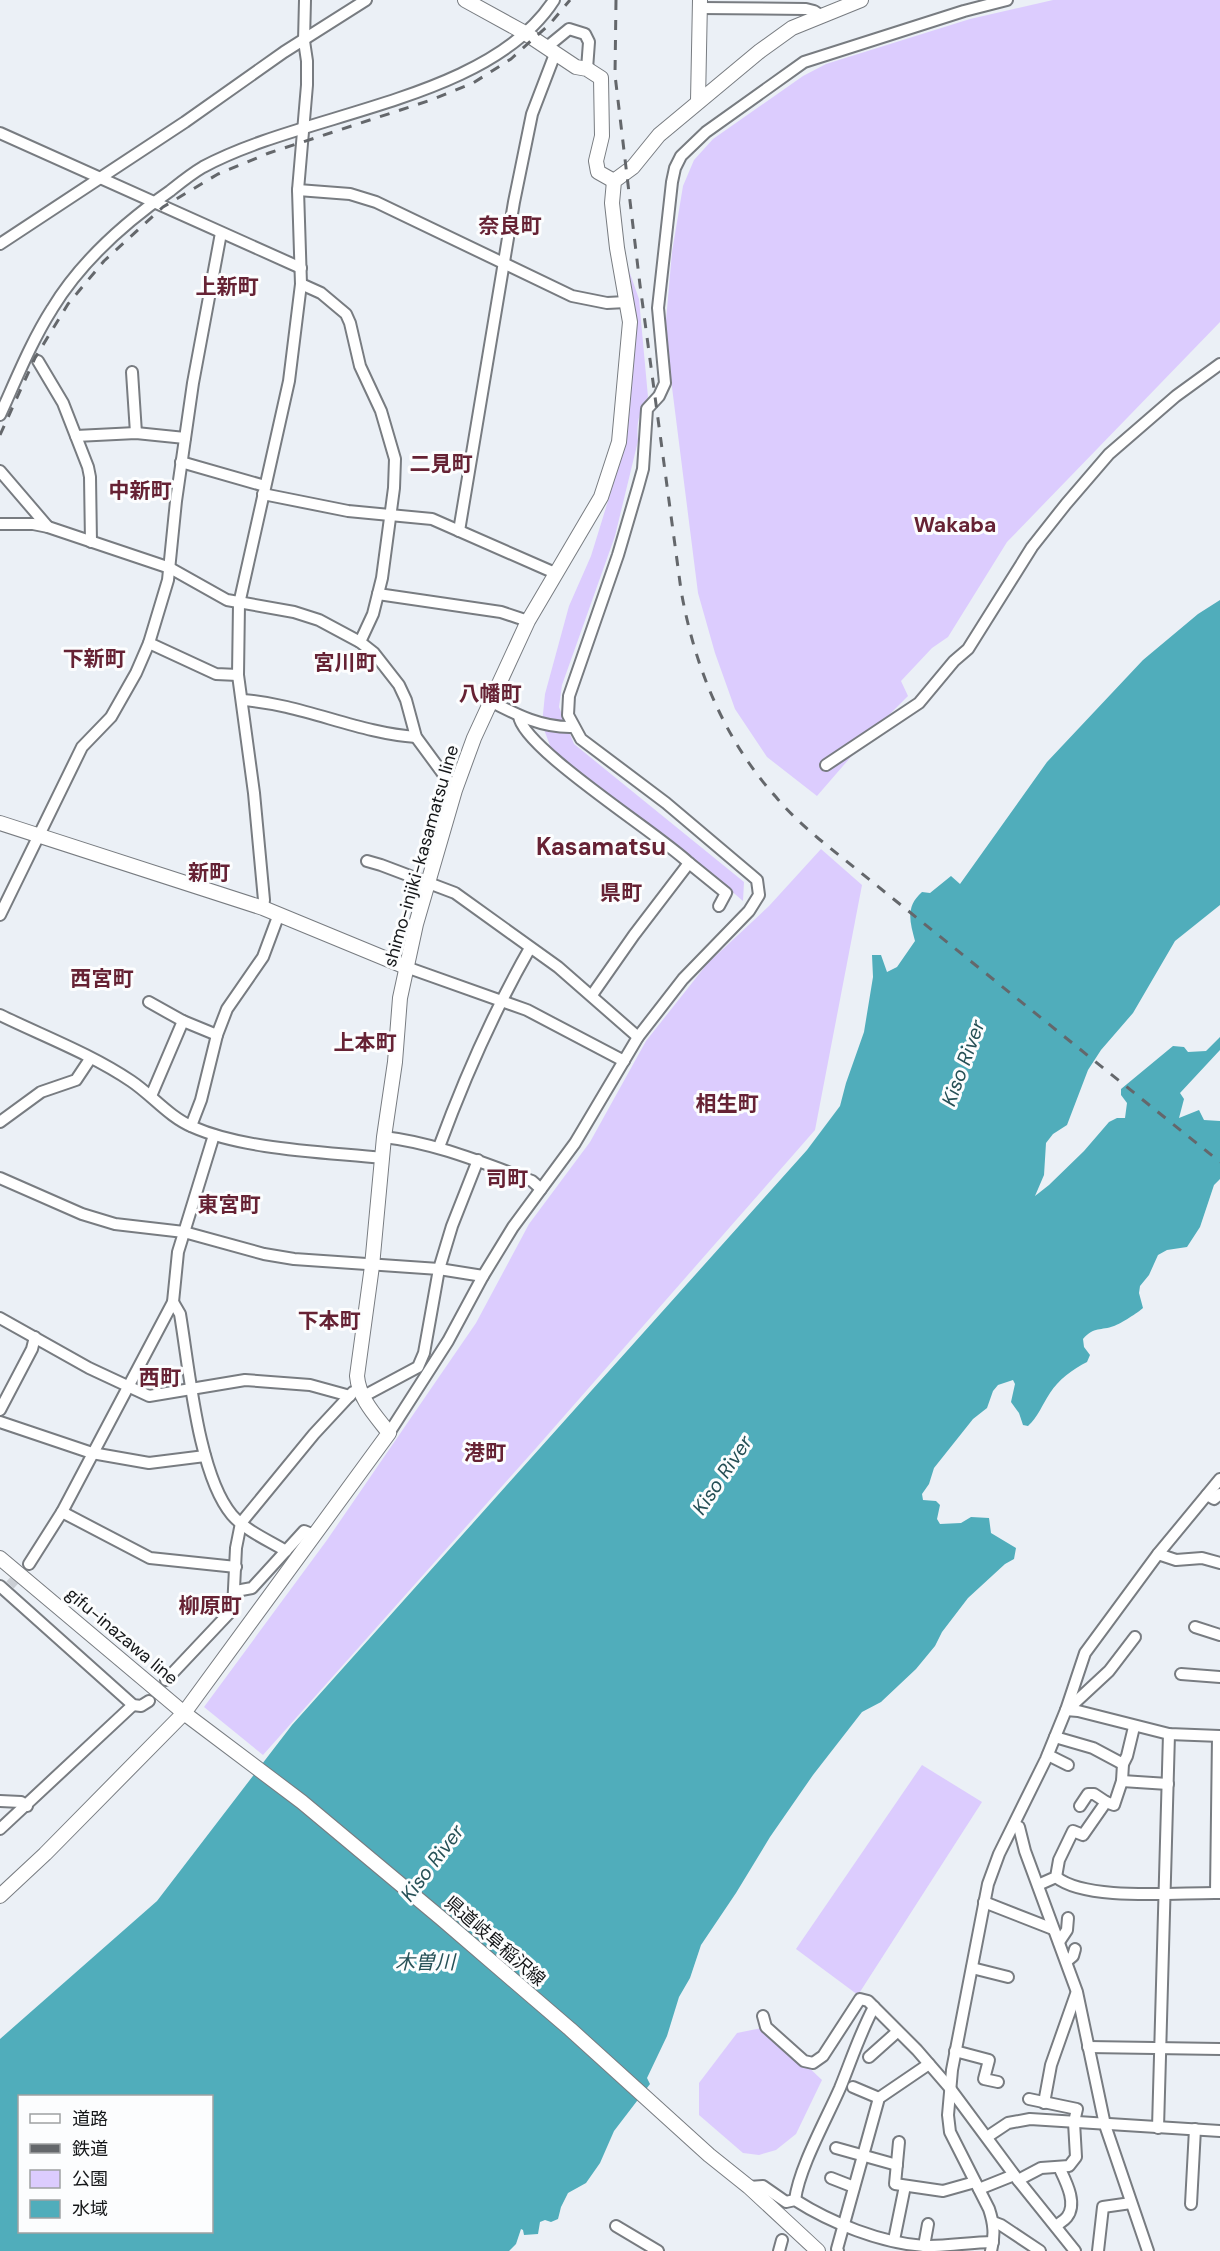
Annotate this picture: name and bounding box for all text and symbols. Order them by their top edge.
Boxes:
district label: 奈良町 [479,212,542,240]
district label: 上新町 [196,273,259,301]
district label: 二見町 [410,450,473,478]
district label: 中新町 [109,477,172,505]
district label: Wakaba [914,511,996,539]
district label: 下新町 [63,645,126,673]
district label: 宮川町 [314,649,377,677]
district label: 八幡町 [459,680,522,708]
street label: shimo-injiki-kasamatsu line [378,742,464,970]
district label: Kasamatsu [536,831,666,862]
district label: 新町 [188,859,230,887]
district label: 県町 [600,879,642,907]
district label: 西宮町 [71,965,134,993]
water label: Kiso River [935,1016,991,1110]
district label: 上本町 [334,1029,397,1057]
district label: 相生町 [696,1090,759,1118]
district label: 司町 [486,1165,528,1193]
district label: 東宮町 [198,1191,261,1219]
district label: 下本町 [298,1307,361,1335]
district label: 西町 [139,1364,181,1392]
water label: Kiso River [686,1430,758,1519]
district label: 港町 [464,1439,506,1467]
street label: gifu-inazawa line [61,1582,183,1690]
district label: 柳原町 [179,1592,242,1620]
water label: Kiso River [395,1819,470,1907]
street label: 県道岐阜稲沢線 [440,1891,550,1991]
water label: 木曽川 [395,1949,457,1975]
legend [18,2095,213,2233]
text: 道路 [72,2107,108,2131]
text: 鉄道 [72,2137,108,2161]
text: 公園 [72,2167,108,2191]
text: 水域 [72,2197,108,2221]

